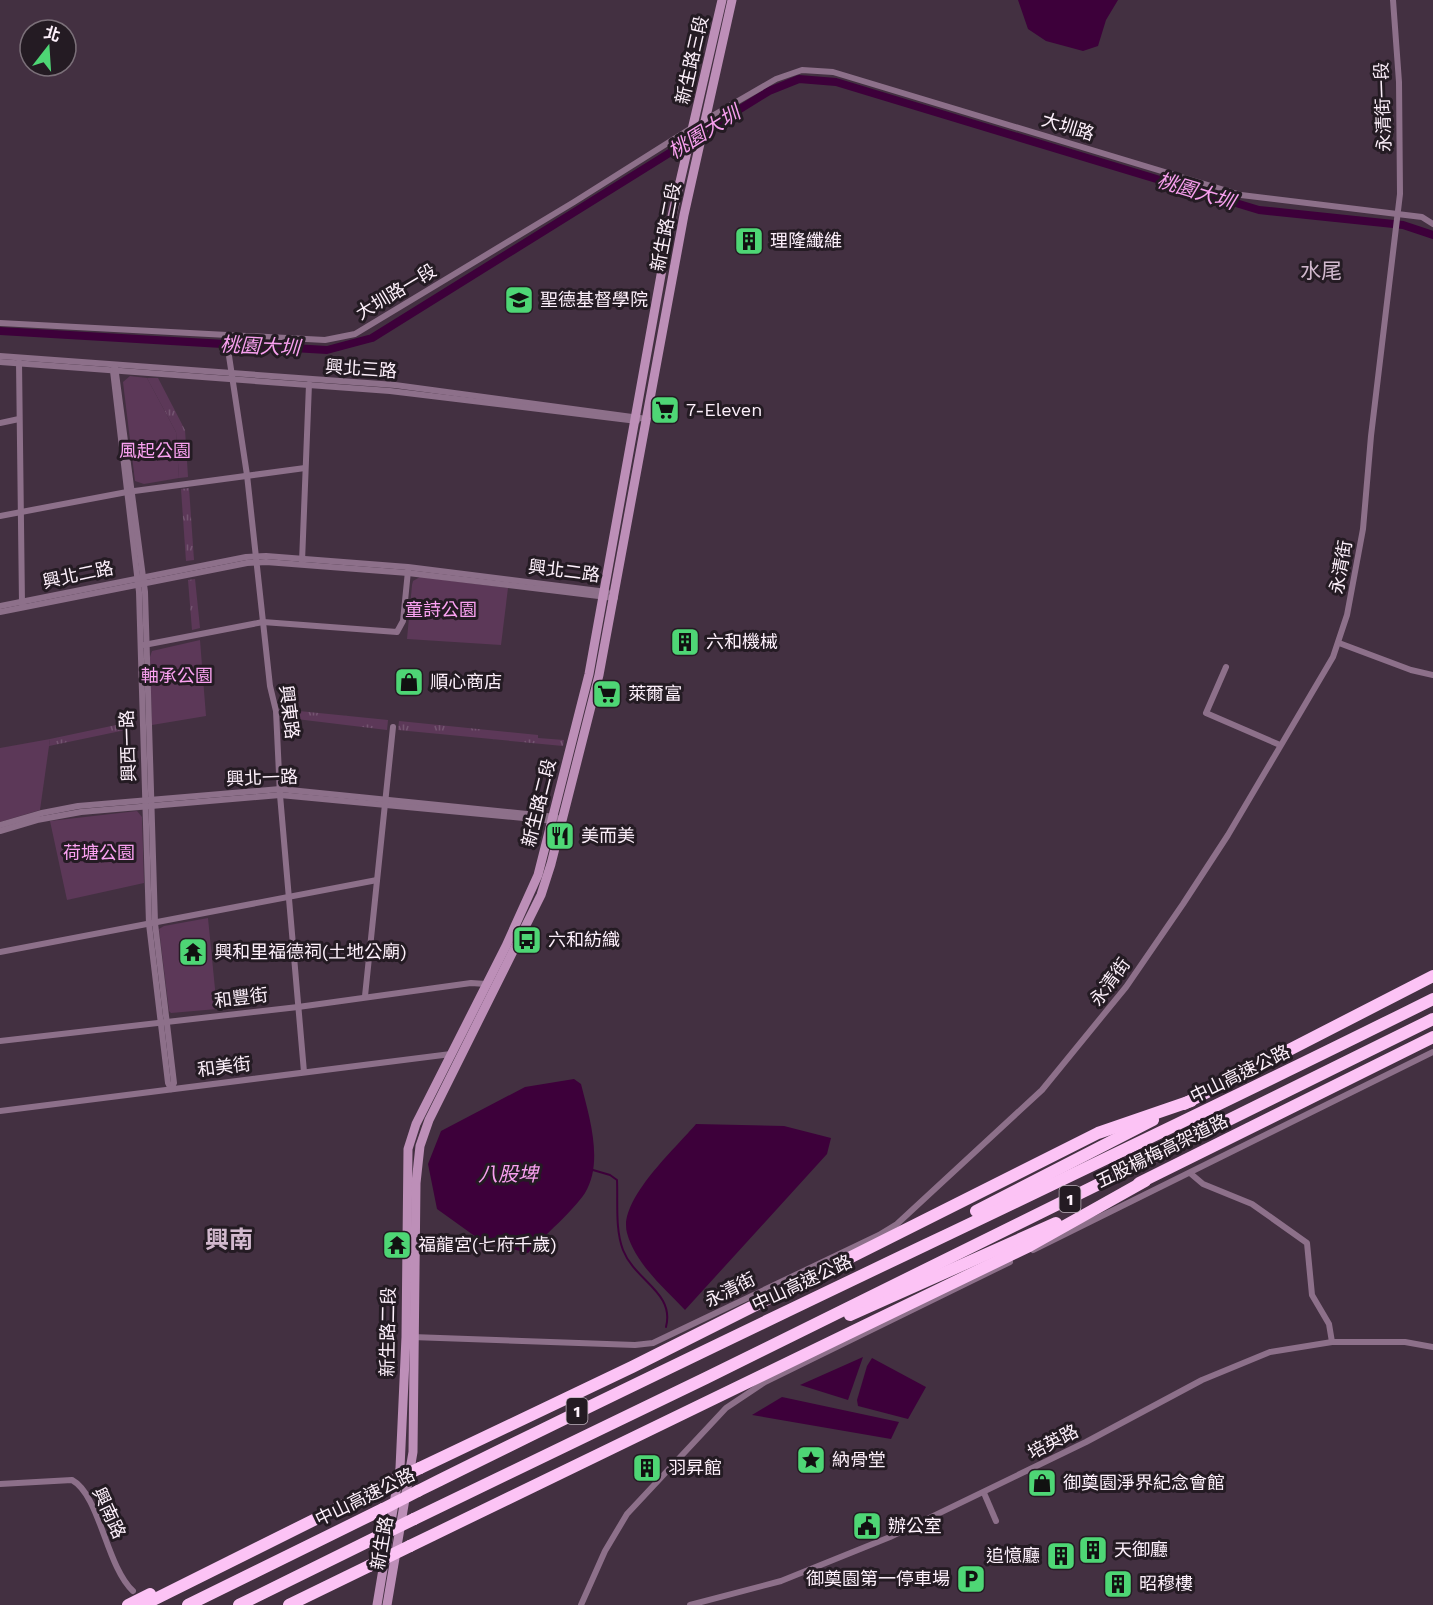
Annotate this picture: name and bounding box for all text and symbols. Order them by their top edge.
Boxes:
street label: 新生路三段 [671,14,712,106]
north arrow [18,18,78,78]
text: 北 [42,23,63,46]
street label: 永清街一段 [1370,62,1395,152]
water label: 桃園大圳 [664,99,747,163]
street label: 大圳路 [1039,109,1097,144]
water label: 桃園大圳 [1154,168,1241,215]
street label: 新生路二段 [647,181,684,273]
building icon: 理隆纖維 [733,225,765,257]
place label: 理隆纖維 [770,230,842,251]
district label: 水尾 [1300,258,1342,283]
street label: 大圳路一段 [352,259,440,324]
school or university icon: 聖德基督學院 [503,284,535,316]
place label: 聖德基督學院 [540,289,648,310]
water label: 桃園大圳 [219,332,304,360]
street label: 興北三路 [324,356,398,381]
supermarket icon: 7-Eleven [649,394,681,426]
place label: 7-Eleven [686,399,762,420]
park label: 風起公園 [119,440,191,461]
street label: 永清街 [1325,539,1356,595]
street label: 興北二路 [527,556,601,585]
street label: 興北二路 [40,557,115,592]
park label: 童詩公園 [405,599,477,620]
building icon: 六和機械 [669,626,701,658]
place label: 六和機械 [706,631,778,652]
park label: 軸承公園 [141,665,213,686]
shop icon: 順心商店 [393,666,425,698]
place label: 順心商店 [430,671,502,692]
supermarket icon: 萊爾富 [591,678,623,710]
place label: 萊爾富 [628,683,682,704]
street label: 興東路 [276,684,303,740]
street label: 興西一路 [116,710,139,782]
street label: 新生路二段 [517,757,560,849]
street label: 興北一路 [226,766,298,789]
restaurant icon: 美而美 [544,820,576,852]
place label: 美而美 [581,825,635,846]
park label: 荷塘公園 [63,842,135,863]
bus stop icon: 六和紡織 [511,924,543,956]
place label: 六和紡織 [548,929,620,950]
temple icon: 興和里福德祠(土地公廟) [177,936,209,968]
place label: 興和里福德祠(土地公廟) [214,941,407,962]
street label: 永清街 [1085,954,1134,1010]
street label: 和豐街 [213,984,269,1011]
street label: 中山高速公路 [1187,1040,1293,1107]
street label: 和美街 [196,1053,252,1080]
street label: 五股楊梅高架道路 [1092,1110,1231,1192]
water label: 八股埤 [478,1162,540,1186]
road number: 1 [1060,1186,1080,1212]
district label: 興南 [205,1226,253,1254]
temple icon: 福龍宮(七府千歲) [381,1229,413,1261]
place label: 福龍宮(七府千歲) [418,1234,557,1255]
street label: 中山高速公路 [748,1250,855,1315]
street label: 永清街 [701,1268,759,1311]
street label: 新生路二段 [376,1287,399,1377]
road number: 1 [566,1398,588,1424]
street label: 培英路 [1024,1420,1082,1463]
place icon: 納骨堂 [795,1444,827,1476]
place label: 納骨堂 [832,1449,886,1470]
building icon: 羽昇館 [631,1452,663,1484]
place label: 羽昇館 [668,1457,722,1478]
street label: 中山高速公路 [312,1463,418,1530]
shop icon: 御奠園淨界紀念會館 [1026,1467,1058,1499]
place label: 御奠園淨界紀念會館 [1063,1472,1225,1493]
street label: 興南路 [89,1484,130,1542]
public building icon: 辦公室 [851,1510,883,1542]
street label: 新生路 [366,1515,397,1571]
place label: 辦公室 [888,1515,942,1536]
building icon: 天御廳 [1077,1534,1109,1566]
place label: 天御廳 [1114,1539,1168,1560]
building icon: 追憶廳 [1045,1540,1077,1572]
place label: 追憶廳 [986,1545,1040,1566]
parking icon: 御奠園第一停車場 [955,1563,987,1595]
place label: 御奠園第一停車場 [806,1568,950,1589]
building icon: 昭穆樓 [1102,1568,1134,1600]
place label: 昭穆樓 [1139,1573,1193,1594]

